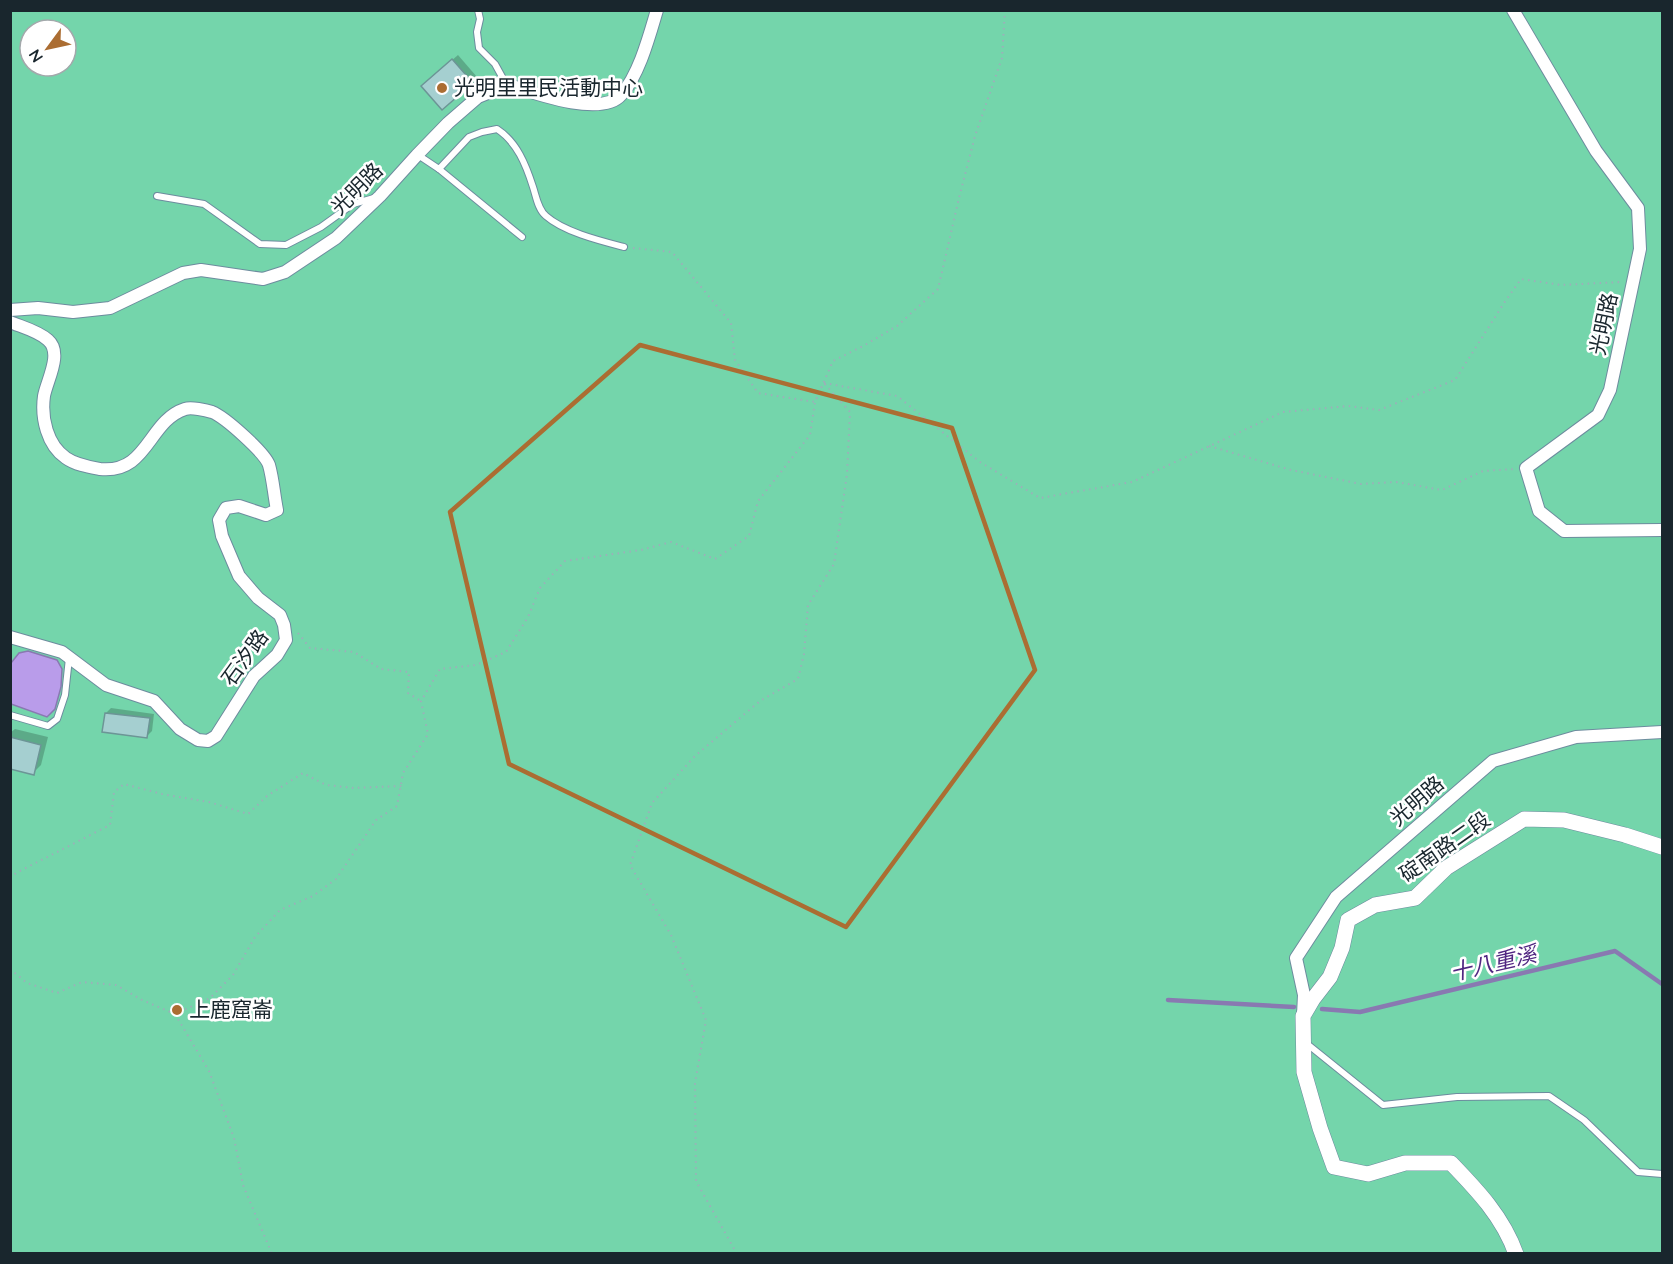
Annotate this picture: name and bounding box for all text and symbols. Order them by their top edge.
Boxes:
north arrow [18,18,78,78]
text: N [24,46,47,67]
place label: 光明里里民活動中心 [454,74,643,100]
marker: 光明里里民活動中心 [435,81,449,95]
street label: 光明路 [325,157,388,220]
street label: 光明路 [1584,290,1622,357]
street label: 石汐路 [215,624,273,691]
street label: 光明路 [1384,770,1449,831]
street label: 碇南路二段 [1394,805,1495,887]
water label: 十八重溪 [1447,939,1542,987]
place label: 上鹿窟崙 [189,996,273,1022]
marker: 上鹿窟崙 [170,1003,184,1017]

